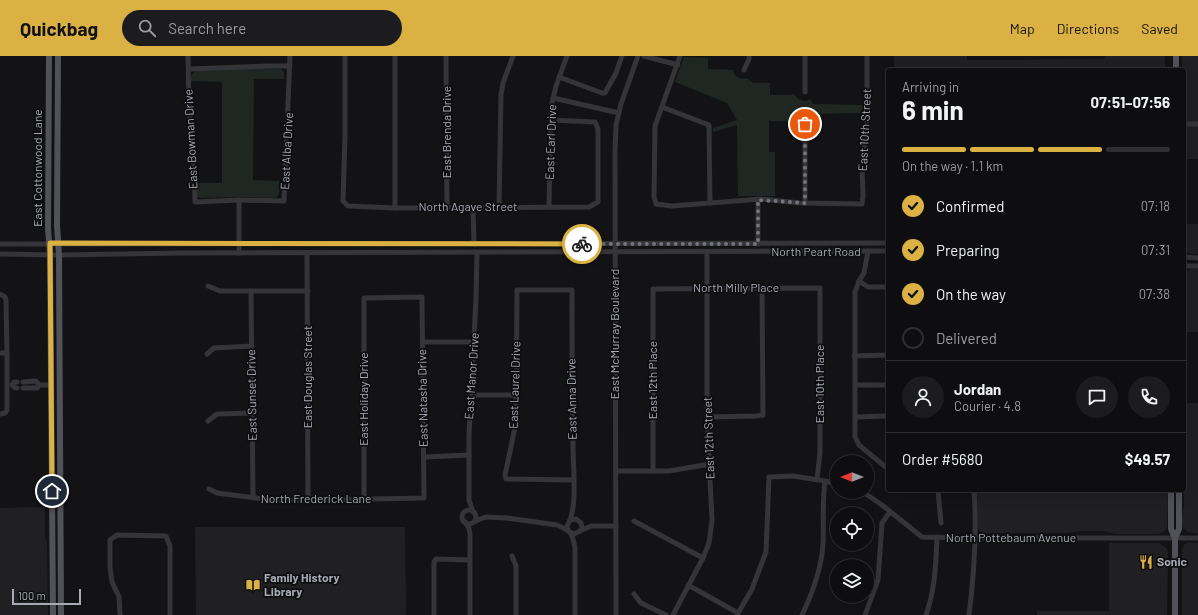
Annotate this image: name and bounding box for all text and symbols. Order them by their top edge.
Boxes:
search box [122,10,402,46]
text: Quickbag [20,17,98,40]
icon: search [136,17,158,39]
text: Search here [168,19,246,37]
text: Map [1010,20,1035,37]
text: Directions [1057,20,1119,37]
text: Saved [1141,20,1178,37]
text: Arriving in [902,79,959,95]
street label: East Brenda Drive [439,86,453,178]
street label: East 10th Street [855,88,873,172]
street label: East Bowman Drive [180,89,200,189]
text: 07:51–07:56 [1091,93,1170,111]
text: 6 min [902,94,964,125]
street label: East Earl Drive [542,104,558,180]
pin [788,107,822,141]
street label: East Cottonwood Lane [30,109,44,227]
street label: East Alba Drive [277,112,295,190]
icon: bag [794,113,816,135]
text: On the way · 1.1 km [902,158,1003,174]
icon: check [902,195,924,217]
text: Confirmed [936,197,1004,215]
text: 07:18 [1141,198,1170,214]
street label: North Agave Street [419,199,518,213]
courier [562,224,602,264]
icon: bike [571,233,593,255]
icon: check [902,239,924,261]
text: Preparing [936,241,1000,259]
text: 07:31 [1141,242,1170,258]
street label: North Peart Road [771,244,861,258]
street label: East McMurray Boulevard [607,269,621,399]
street label: North Milly Place [693,280,779,294]
icon: check [902,283,924,305]
text: On the way [936,285,1006,303]
text: 07:38 [1139,286,1170,302]
street label: East Douglas Street [300,326,314,428]
text: Delivered [936,329,997,347]
street label: East Manor Drive [461,332,481,420]
street label: East Laurel Drive [505,341,523,429]
street label: East 12th Place [645,341,659,419]
street label: East 10th Place [812,345,826,423]
street label: East Sunset Drive [243,349,259,441]
street label: East Natasha Drive [414,349,430,447]
street label: East Holiday Drive [356,352,370,446]
street label: East Anna Drive [563,358,579,440]
button: person [902,376,944,418]
button: chat [1076,376,1118,418]
button: phone [1128,376,1170,418]
text: Jordan [954,380,1001,398]
street label: East 12th Street [700,397,716,480]
text: Courier · 4.8 [954,398,1021,414]
text: Order #5680 [902,450,983,468]
text: $49.57 [1125,450,1170,468]
north arrow [830,455,874,499]
map controls [830,455,874,603]
pin [35,474,69,508]
icon: home [41,480,63,502]
street label: North Frederick Lane [261,491,371,505]
button: locate [830,507,874,551]
street label: North Pottebaum Avenue [946,530,1076,544]
restaurant icon: Sonic [1138,554,1154,570]
place label: Sonic [1157,554,1187,568]
button: layers [830,559,874,603]
place label: Family History Library [264,570,339,598]
library icon: Family History Library [245,577,261,593]
scale bar [12,587,81,606]
text: 100 m [18,589,46,602]

